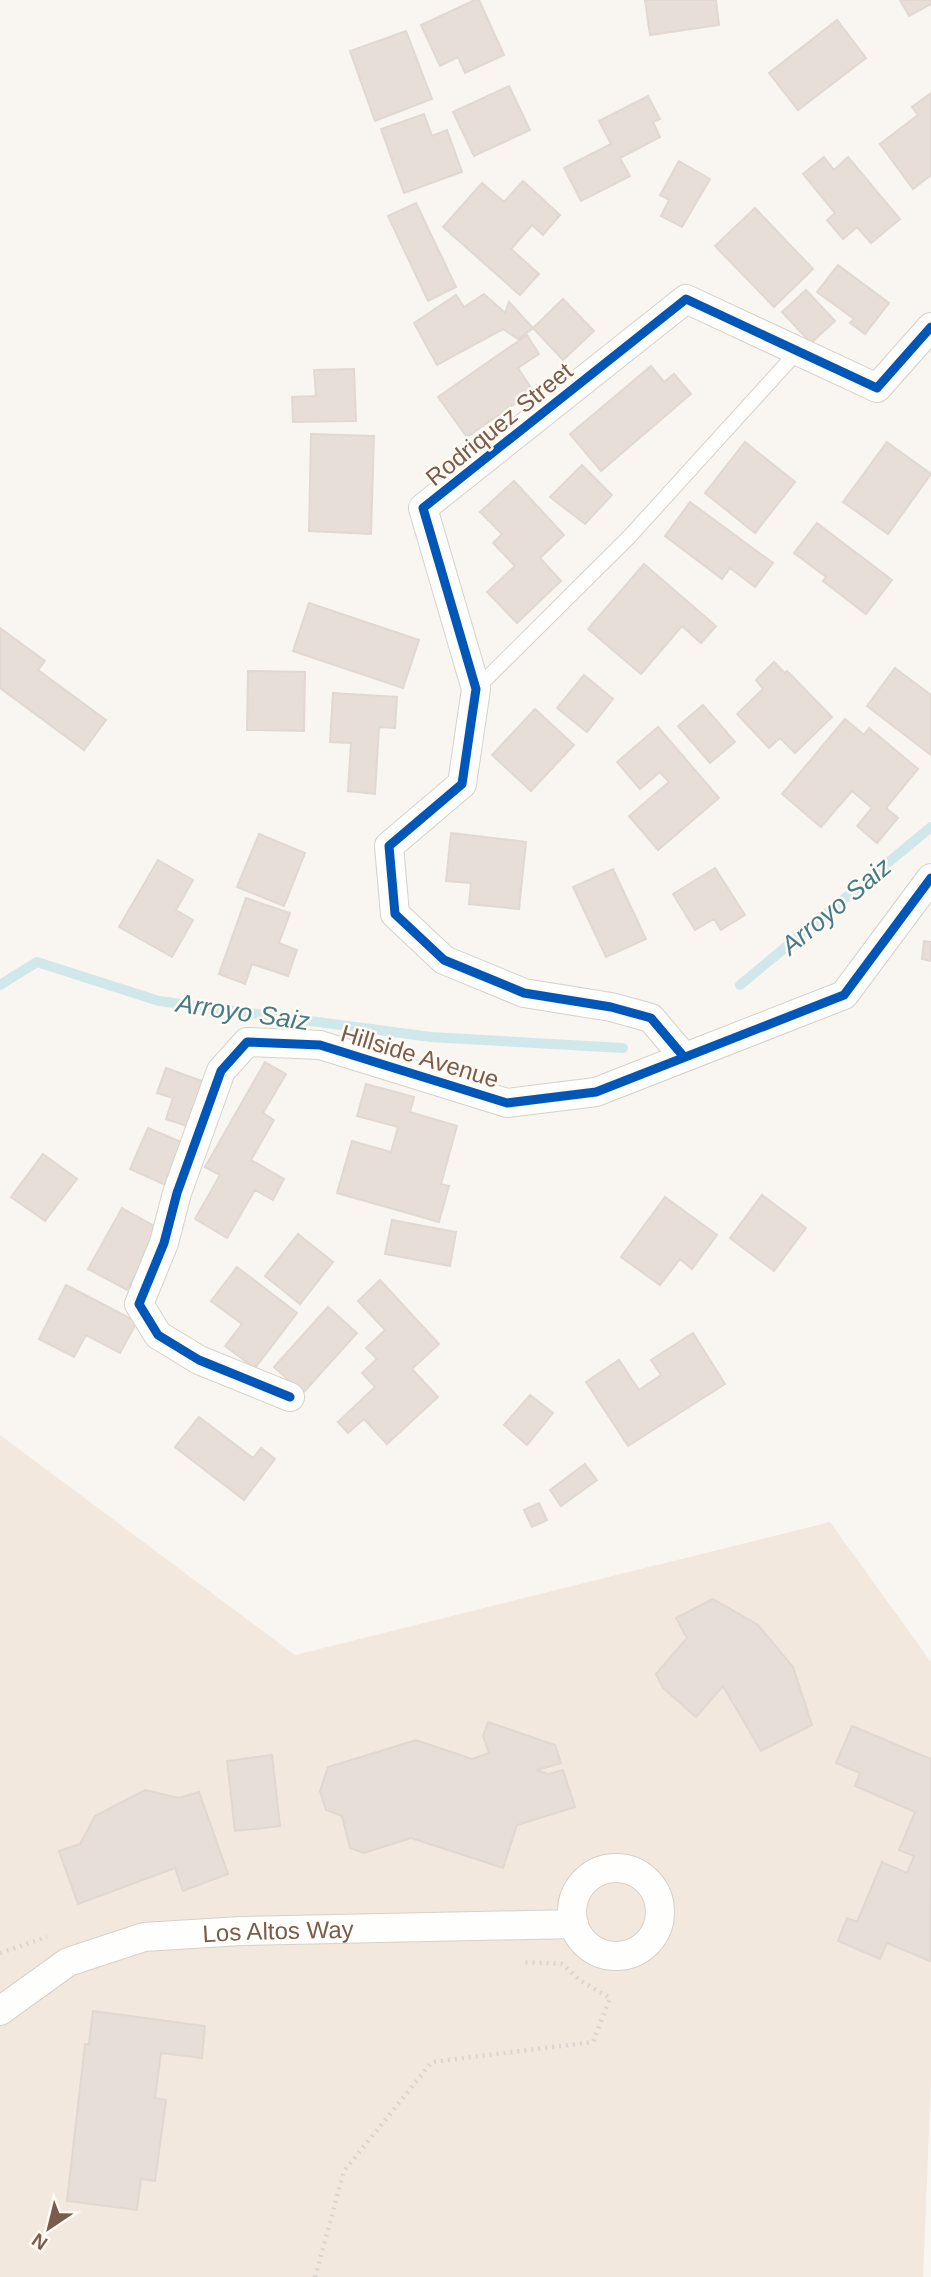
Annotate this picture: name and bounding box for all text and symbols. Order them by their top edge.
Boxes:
street label: Rodriquez Street [421,357,578,491]
water label: Arroyo Saiz [773,851,897,962]
water label: Arroyo Saiz [172,988,312,1036]
street label: Hillside Avenue [338,1019,502,1093]
street label: Los Altos Way [202,1915,354,1947]
north arrow [14,2193,84,2263]
text: N [28,2229,51,2254]

